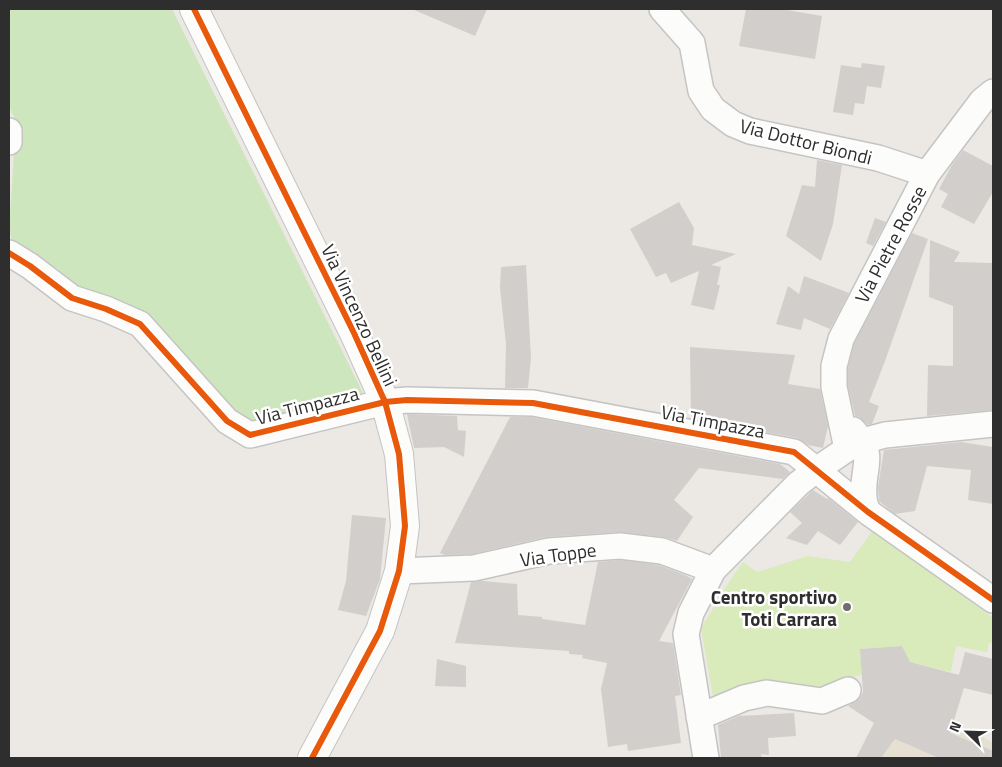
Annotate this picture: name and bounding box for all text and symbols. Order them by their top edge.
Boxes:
street label: Via Dottor Biondi [737,111,875,171]
street label: Via Pietre Rosse [847,180,933,308]
street label: Via Vincenzo Bellini [314,239,406,391]
street label: Via Timpazza [252,378,362,432]
street label: Via Timpazza [659,397,768,445]
street label: Via Toppe [518,534,598,574]
place label: Centro sportivo Toti Carrara [711,582,837,633]
marker: Centro sportivo Toti Carrara [841,601,853,613]
north arrow [942,707,992,757]
text: N [943,718,966,735]

